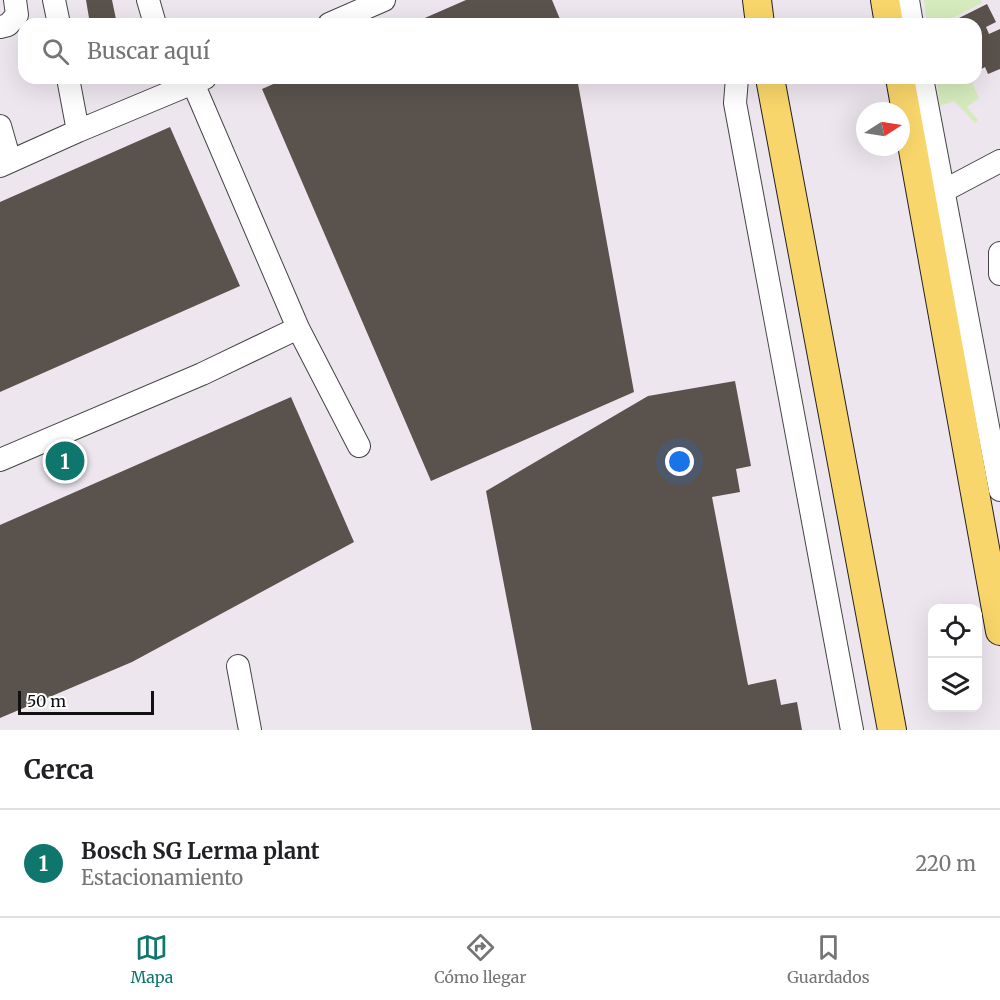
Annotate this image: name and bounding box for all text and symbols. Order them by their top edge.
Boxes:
search box [18,18,982,84]
icon: search [39,35,72,68]
text: Buscar aquí [87,37,210,65]
north arrow [856,102,910,156]
pin: 1 [46,438,84,484]
your location [665,447,694,476]
map controls [928,604,982,712]
button: locate [928,604,982,658]
button: layers [928,658,982,712]
scale bar [18,688,154,716]
text: 50 m [27,691,66,711]
text: Cerca [24,753,94,786]
text: Bosch SG Lerma plant [81,837,320,865]
text: 1 [39,851,48,876]
text: 220 m [916,851,976,876]
text: Estacionamiento [81,865,243,890]
tab: Mapa [130,931,173,987]
tab: Cómo llegar [434,931,526,987]
tab: Guardados [787,931,870,987]

